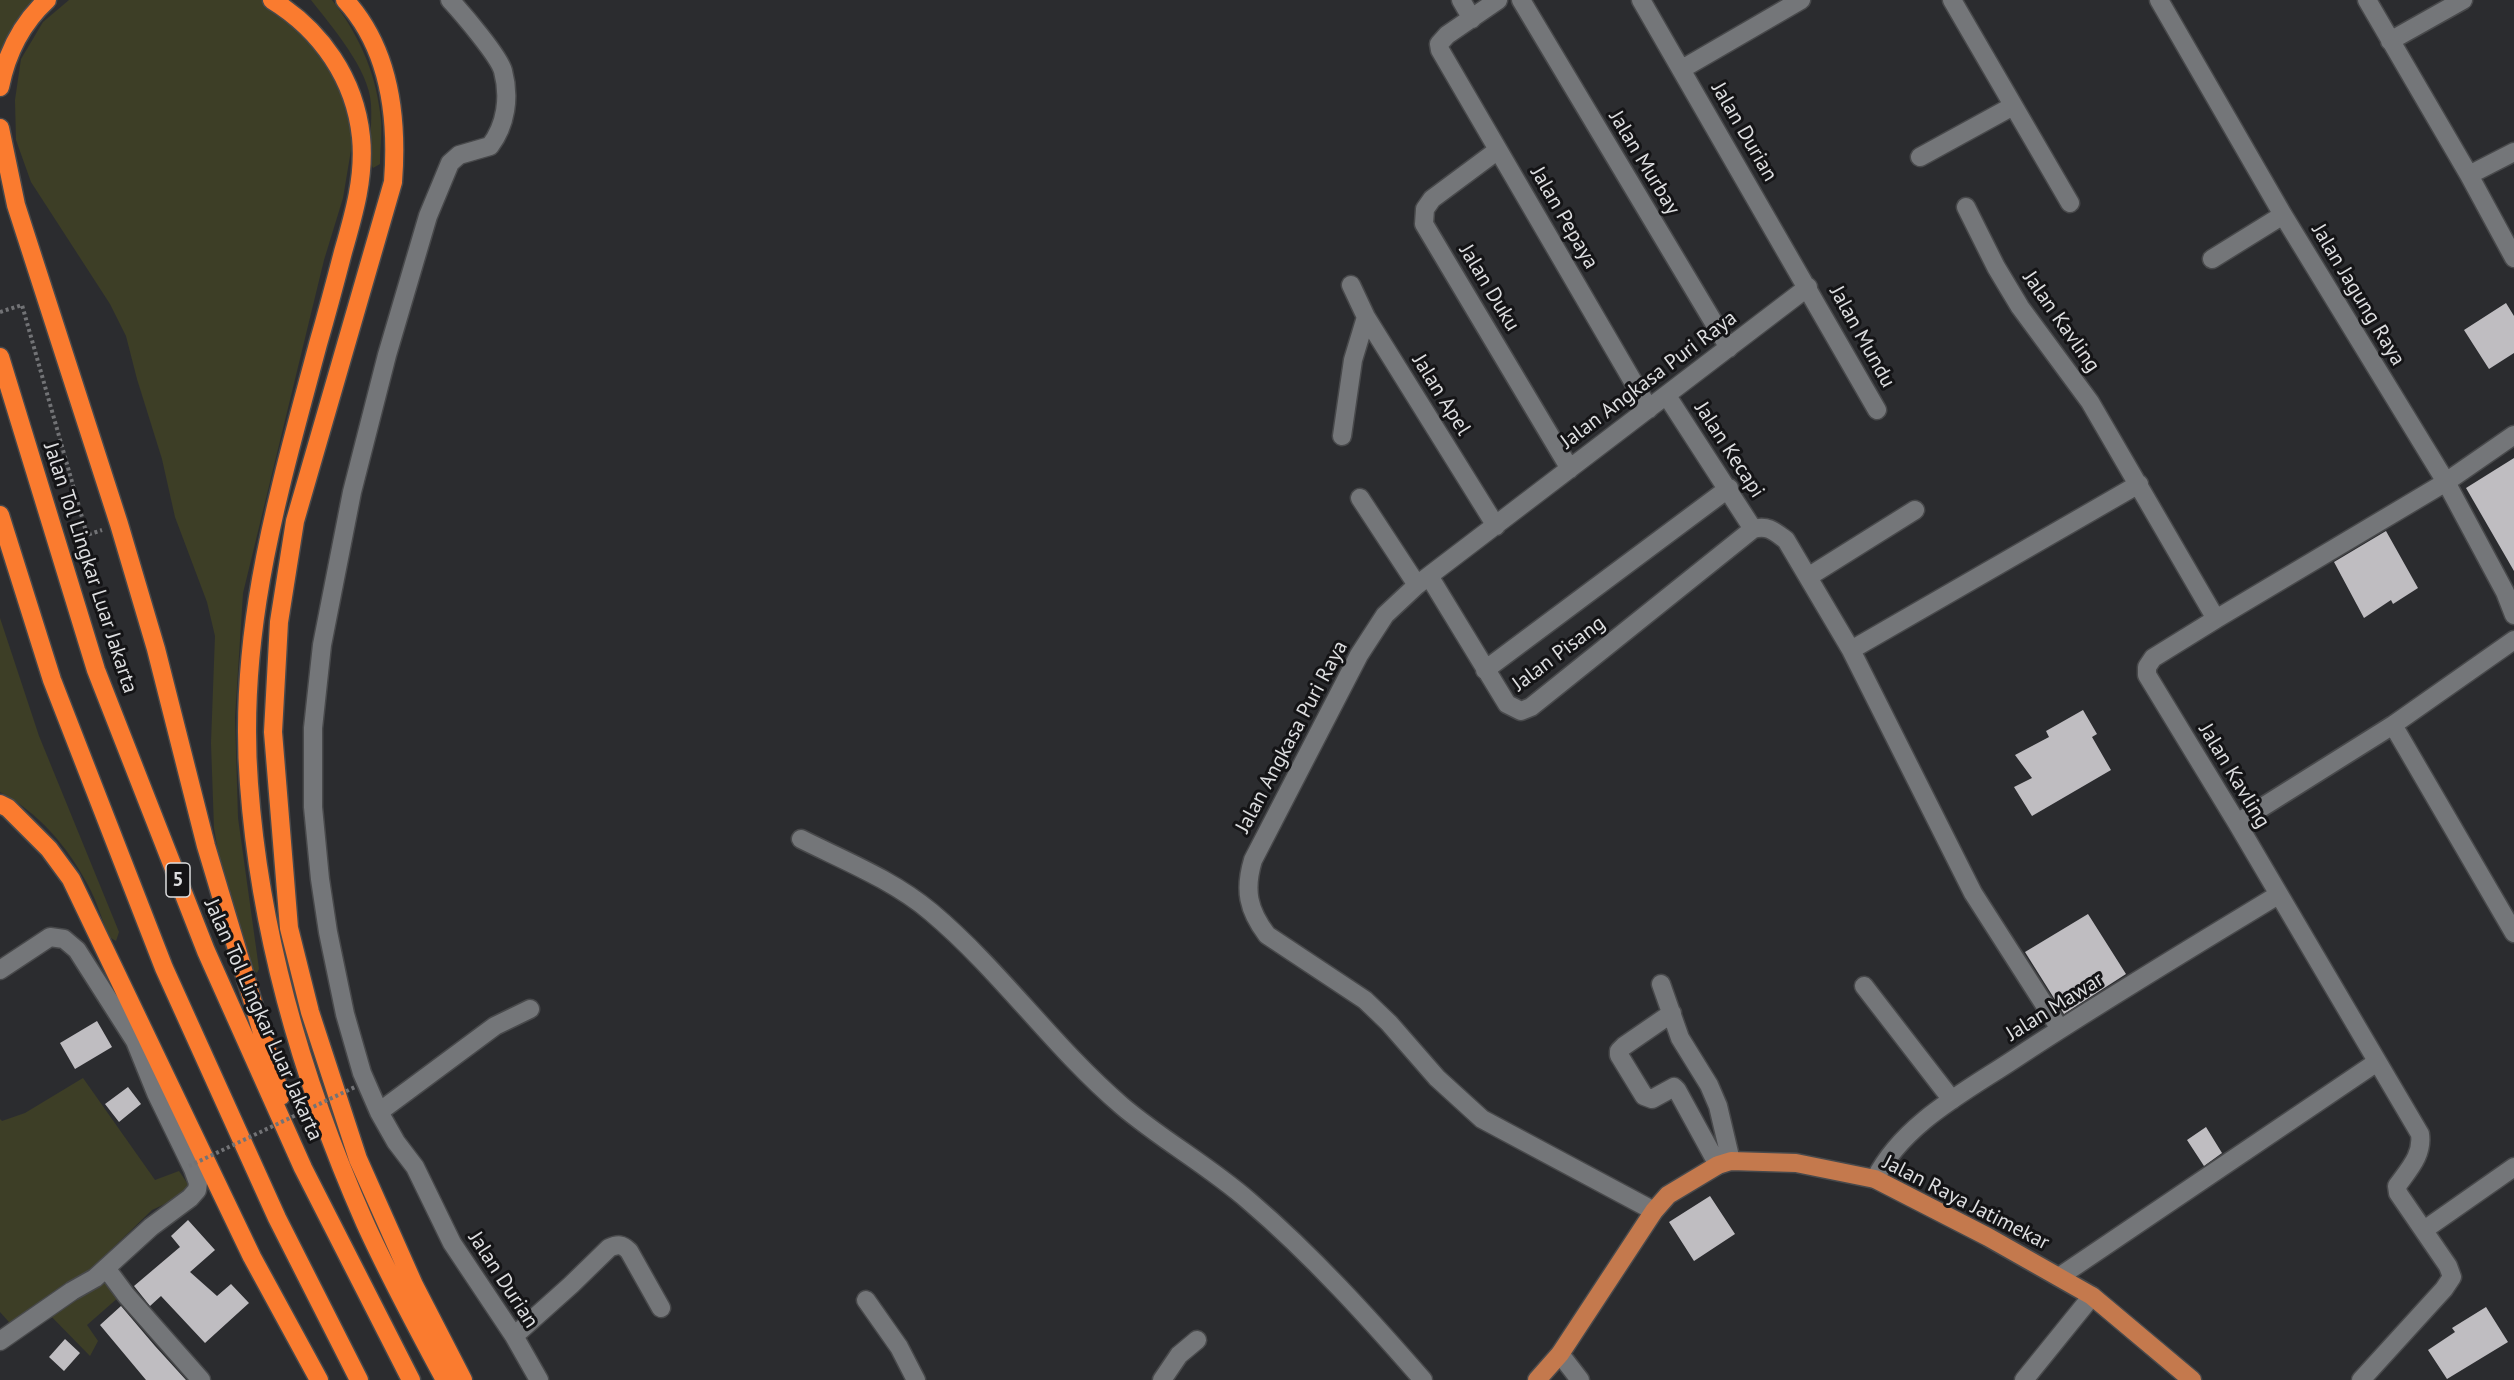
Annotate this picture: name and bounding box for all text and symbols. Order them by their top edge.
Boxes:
street label: Jalan Durian [1706,78,1782,186]
street label: Jalan Murbay [1603,106,1685,220]
street label: Jalan Pepaya [1525,162,1603,274]
street label: Jalan Jagung Raya [2306,220,2410,370]
street label: Jalan Duku [1453,240,1525,336]
street label: Jalan Kavling [2017,267,2105,377]
street label: Jalan Mundu [1824,282,1900,392]
street label: Jalan Angkasa Puri Raya [1556,305,1742,455]
street label: Jalan Apel [1406,350,1476,440]
street label: Jalan Kecapi [1689,397,1769,503]
street label: Jalan Tol Lingkar Luar Jakarta [38,440,142,696]
street label: Jalan Pisang [1508,611,1610,697]
street label: Jalan Angkasa Puri Raya [1231,637,1353,837]
street label: Jalan Kavling [2193,719,2275,833]
road number: 5 [166,863,190,897]
street label: Jalan Tol Lingkar Luar Jakarta [198,895,328,1145]
street label: Jalan Mawar [2002,967,2108,1047]
street label: Jalan Raya Jatimekar [1879,1150,2053,1256]
street label: Jalan Durian [463,1227,543,1333]

